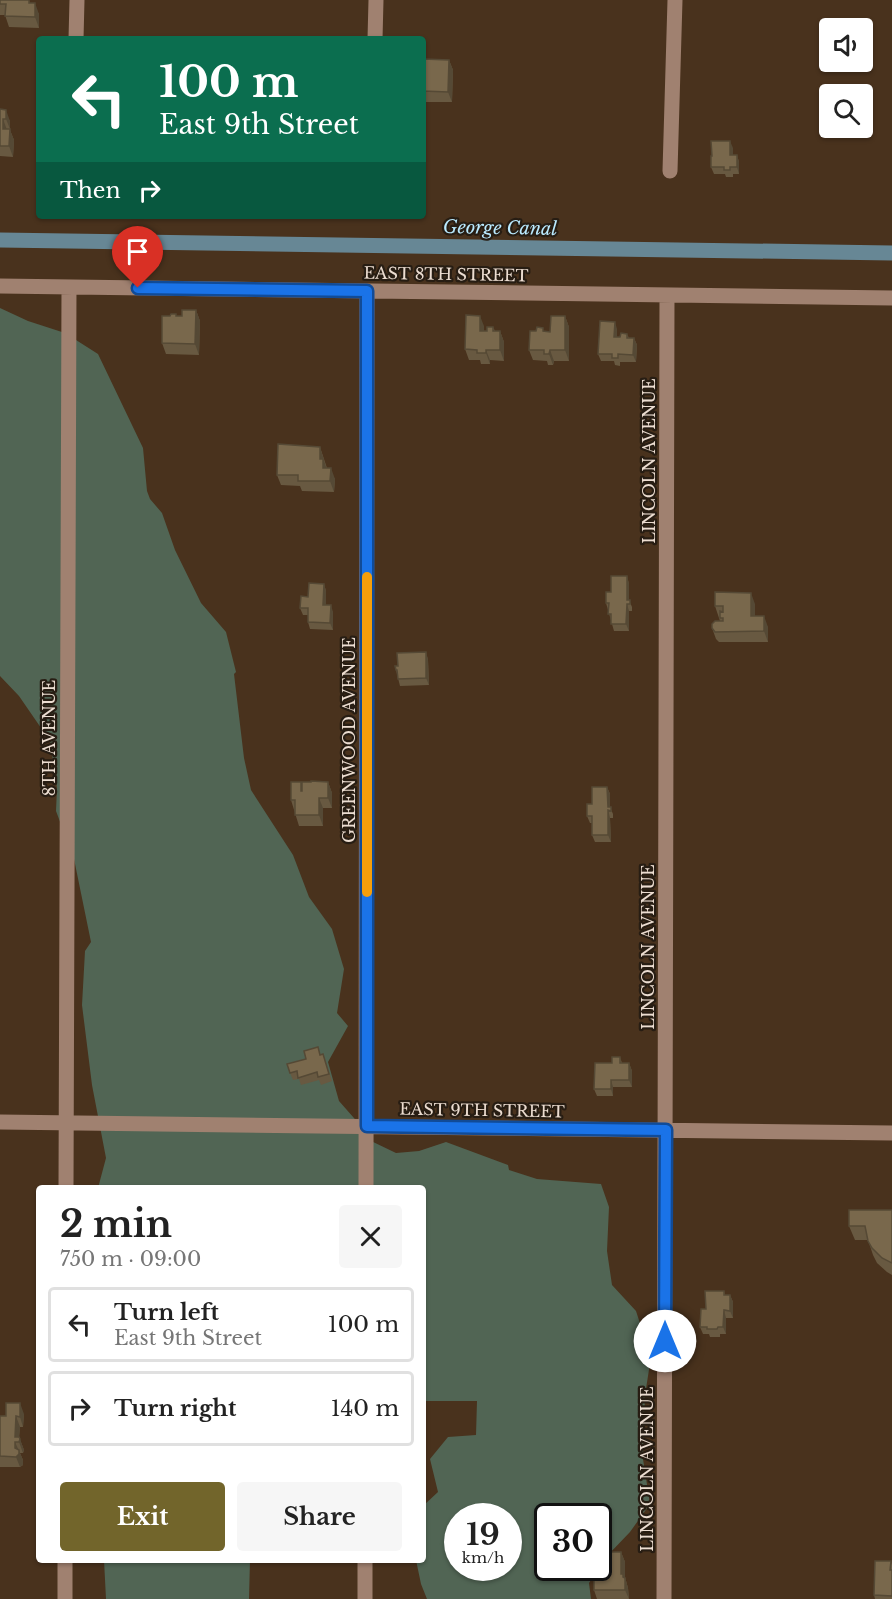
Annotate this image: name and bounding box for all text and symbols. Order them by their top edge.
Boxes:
map controls [819,18,873,138]
button: sound [819,18,873,72]
text: 100 m [159,56,298,108]
icon: left [60,60,138,138]
button: search [819,84,873,138]
text: East 9th Street [159,108,359,141]
icon: right [133,174,166,207]
text: Then [60,177,121,204]
water label: George Canal [443,216,558,240]
pin [112,226,163,288]
icon: arrive [121,235,154,268]
street label: EAST 8TH STREET [363,263,529,285]
street label: LINCOLN AVENUE [639,378,659,544]
street label: GREENWOOD AVENUE [339,637,359,843]
street label: 8TH AVENUE [39,680,59,796]
street label: LINCOLN AVENUE [638,864,658,1030]
street label: EAST 9TH STREET [399,1099,565,1121]
text: 2 min [60,1202,172,1247]
button: close [339,1205,402,1268]
text: 750 m · 09:00 [60,1247,201,1271]
text: Turn left [114,1299,219,1326]
icon: left [63,1308,96,1341]
position arrow [633,1309,697,1373]
text: 100 m [328,1311,399,1338]
text: East 9th Street [114,1326,262,1350]
street label: LINCOLN AVENUE [637,1386,657,1552]
icon: right [63,1392,96,1425]
text: Turn right [114,1395,236,1422]
text: 140 m [331,1395,399,1422]
button: Exit [60,1482,225,1551]
button: Share [237,1482,402,1551]
speed limit sign: 30 [534,1503,612,1581]
text: 19 [466,1516,500,1553]
text: km/h [462,1548,504,1567]

